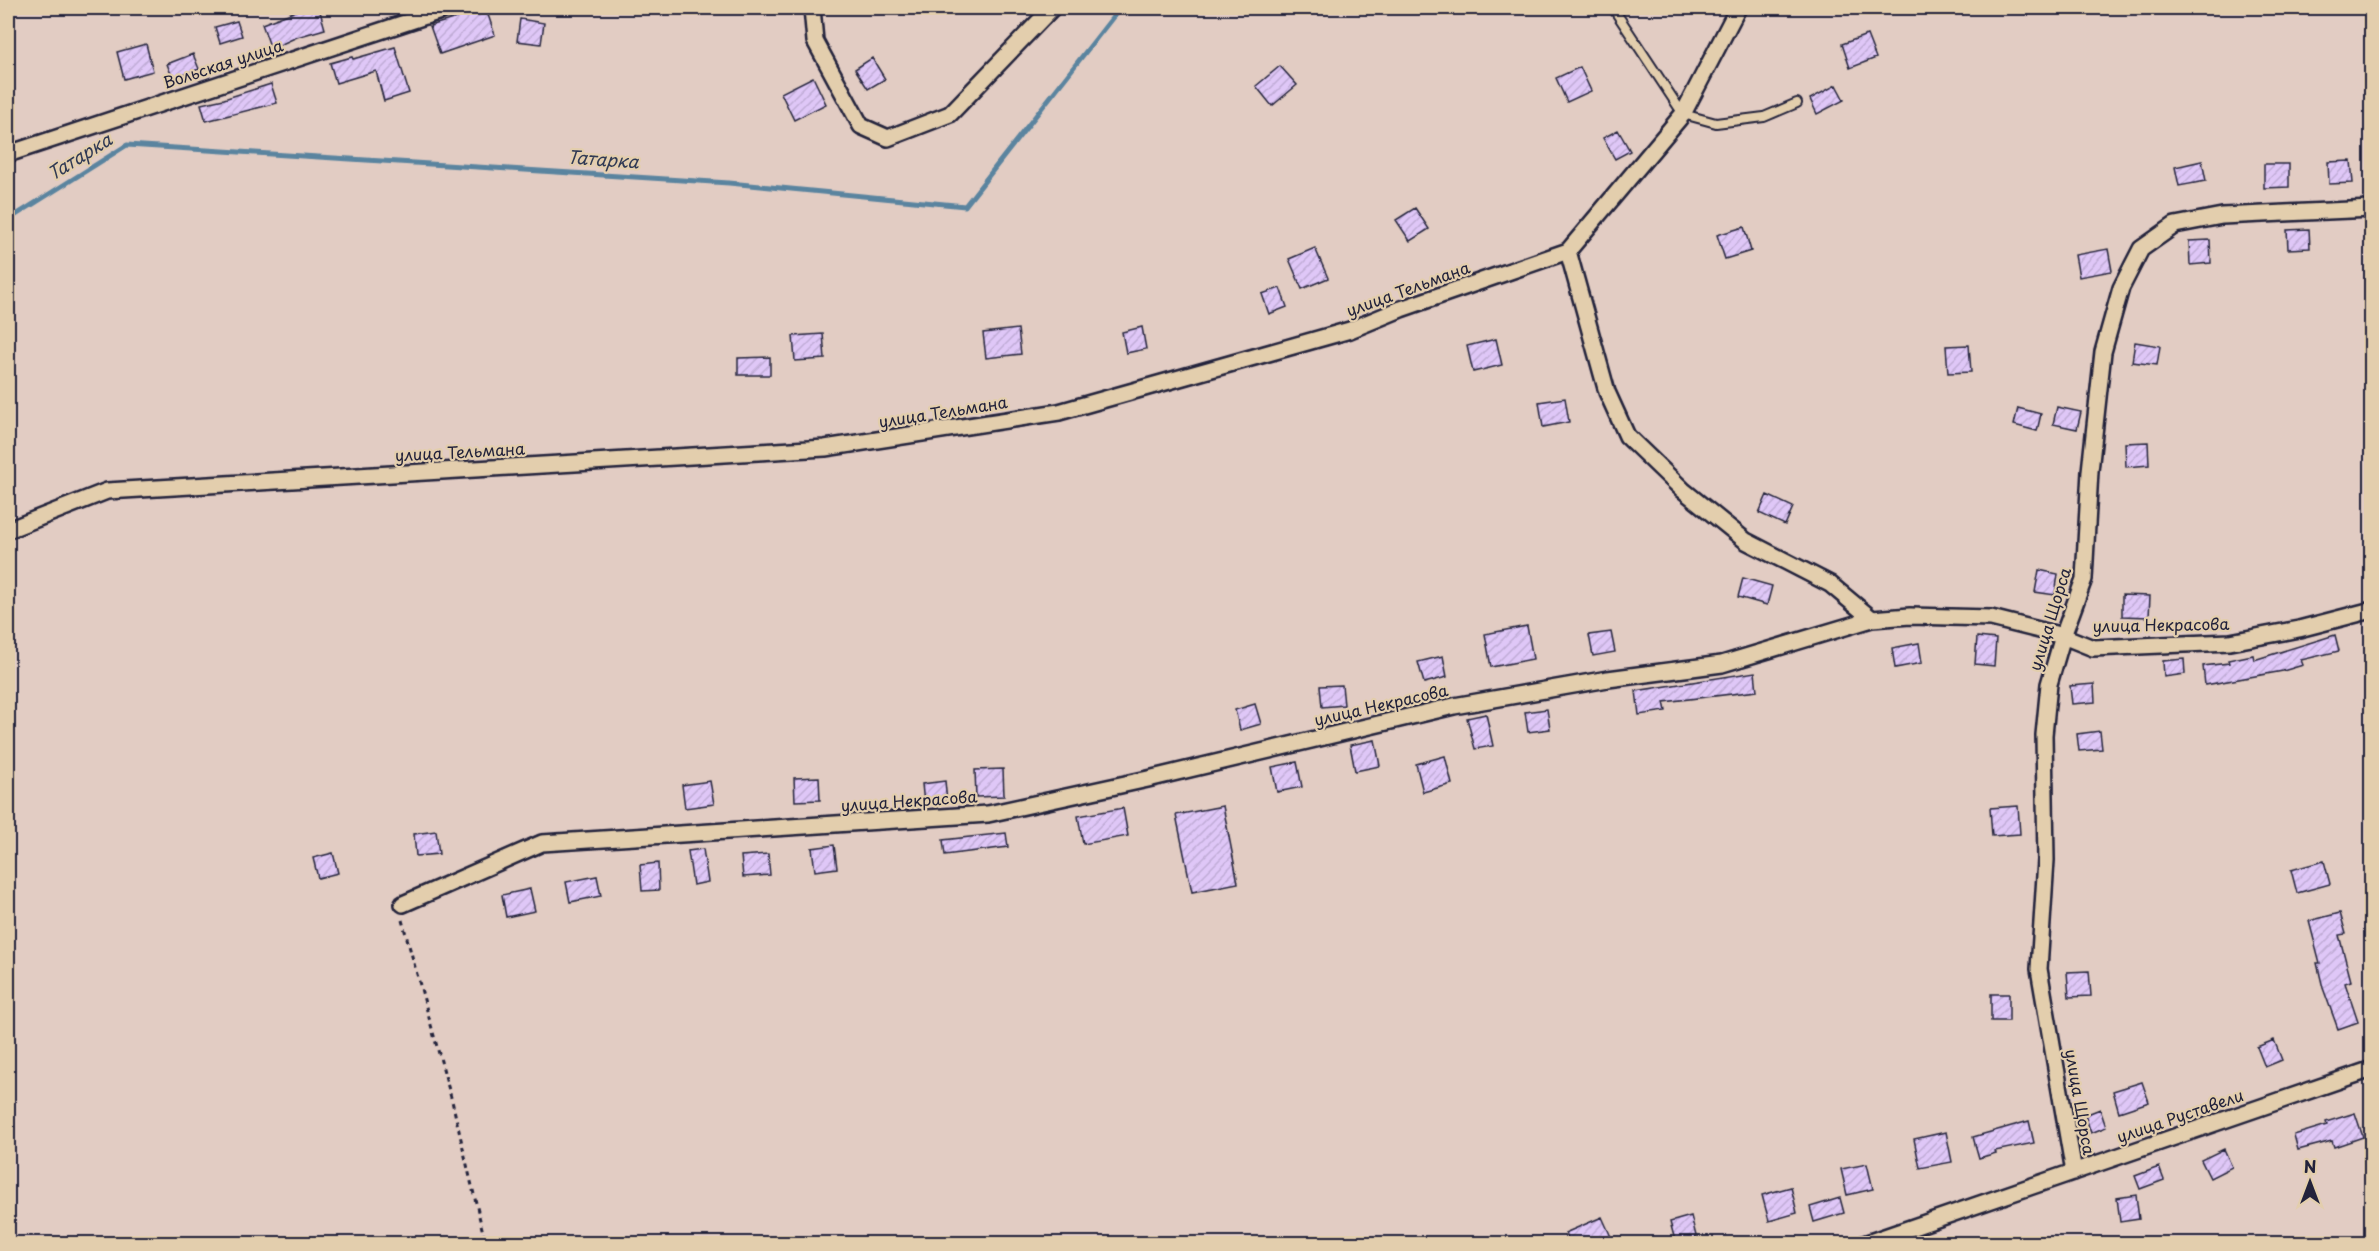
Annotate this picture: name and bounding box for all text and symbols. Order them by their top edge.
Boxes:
street label: Вольская улица [160,32,286,94]
water label: Татарка [42,125,117,186]
water label: Татарка [567,143,640,175]
street label: улица Тельмана [1342,255,1473,322]
street label: улица Тельмана [877,389,1009,433]
street label: улица Тельмана [394,436,526,466]
street label: улица Щорса [2022,564,2076,673]
street label: улица Некрасова [2092,611,2230,637]
street label: улица Некрасова [1311,677,1450,731]
street label: улица Некрасова [840,783,978,817]
street label: улица Щорса [2060,1047,2102,1157]
street label: улица Руставели [2113,1082,2246,1148]
north arrow [2280,1152,2340,1212]
text: N [2304,1154,2316,1178]

